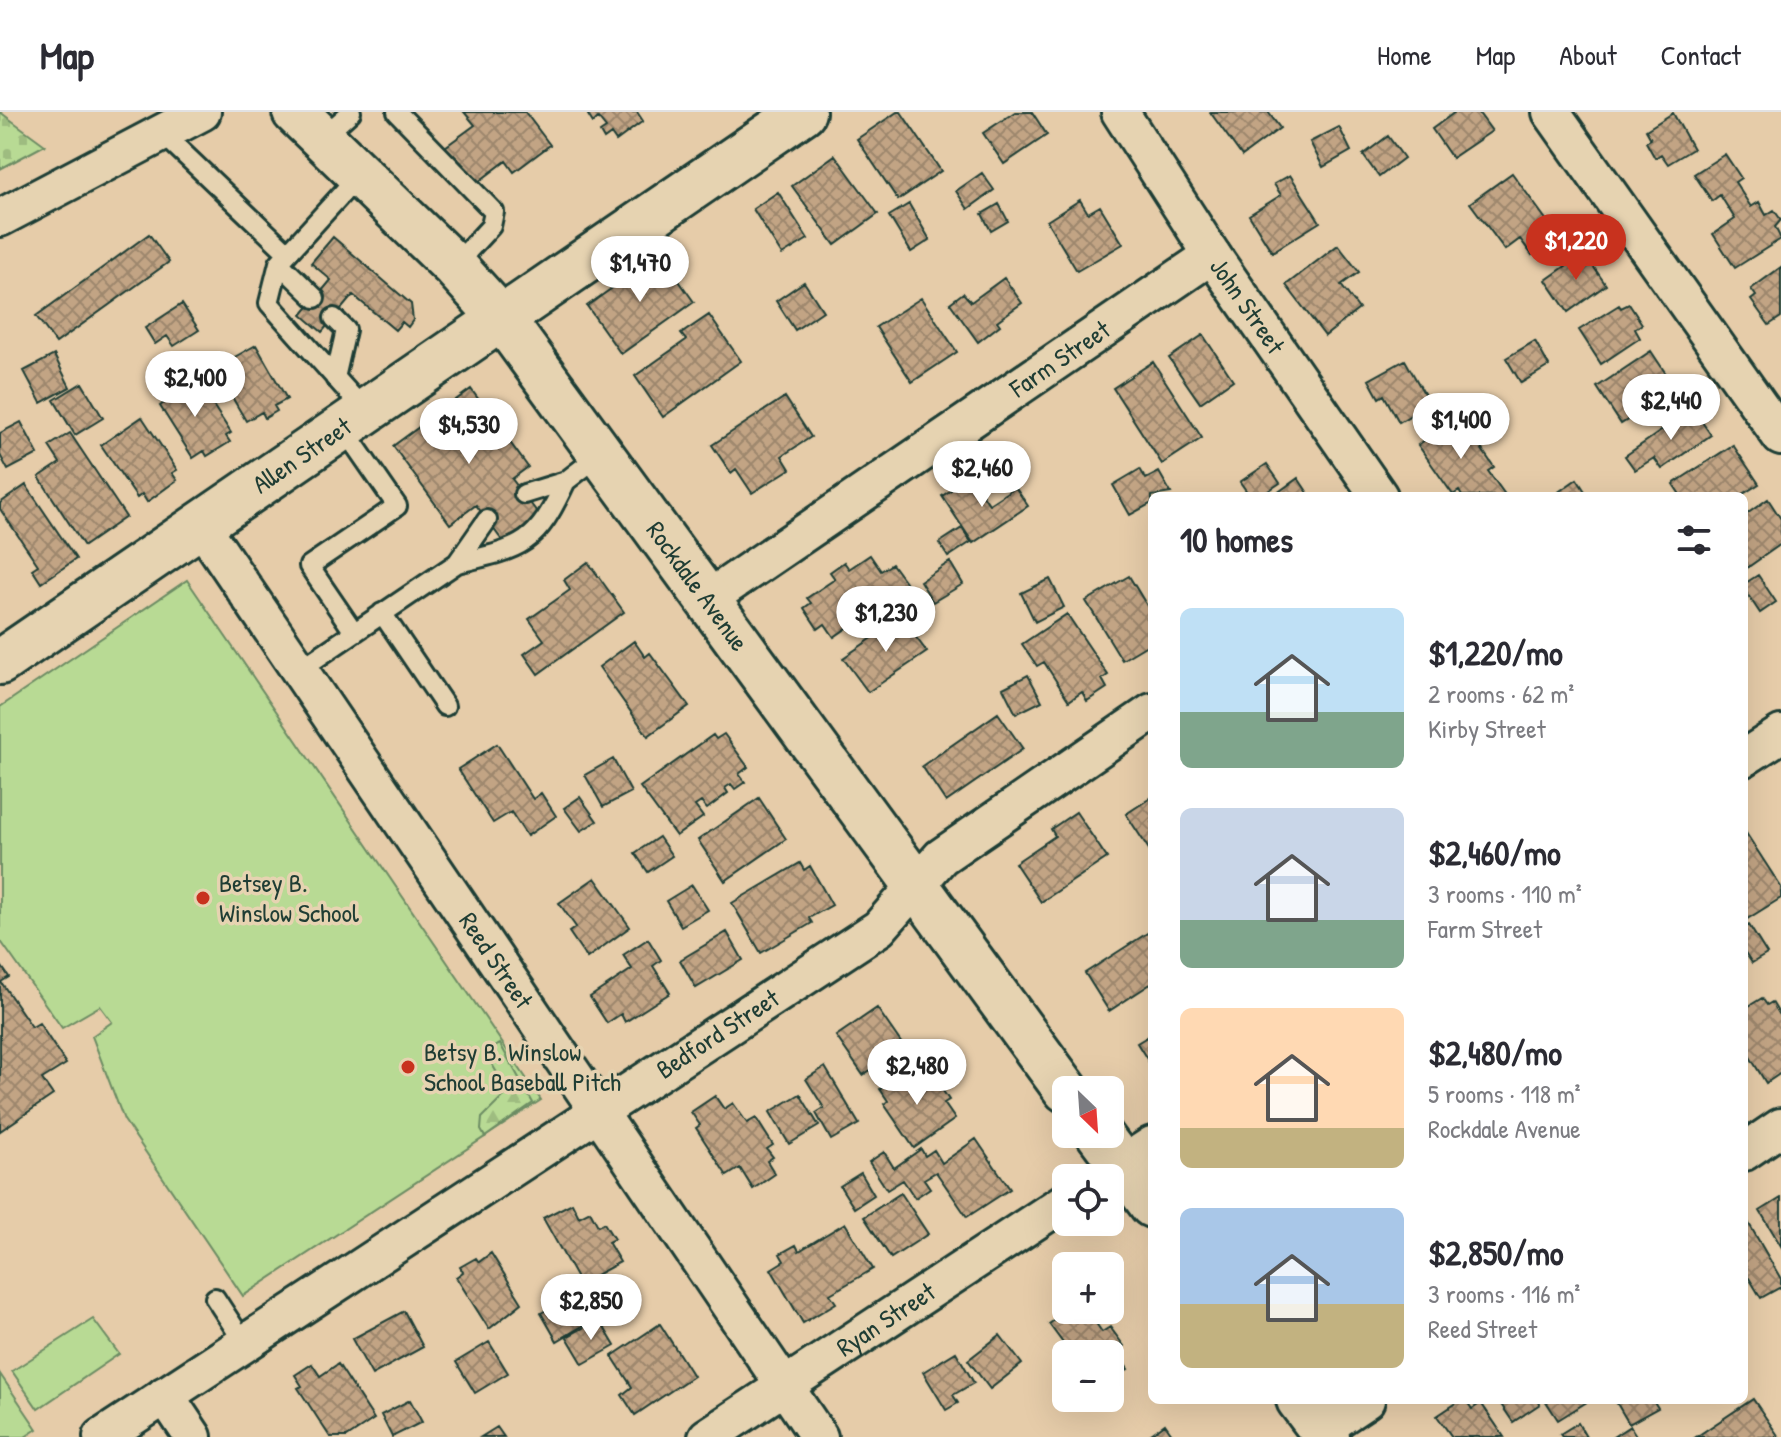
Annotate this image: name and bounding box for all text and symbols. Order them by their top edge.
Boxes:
text: Map [40,29,94,81]
text: Home [1377,36,1432,74]
text: Map [1476,36,1515,74]
text: About [1559,36,1617,74]
text: Contact [1661,36,1741,74]
pin: $1,220 [1511,214,1641,282]
text: $1,220 [1544,222,1608,257]
pin: $1,470 [575,236,705,304]
text: $1,470 [609,244,671,279]
street label: John Street [1202,251,1294,361]
street label: Farm Street [1002,311,1117,406]
pin: $2,400 [130,351,260,419]
text: $2,400 [163,359,227,394]
pin: $2,440 [1606,374,1736,442]
text: $2,440 [1640,382,1702,417]
pin: $1,400 [1396,393,1526,461]
pin: $4,530 [404,398,534,466]
text: $1,400 [1431,401,1491,436]
text: $4,530 [438,406,500,441]
street label: Allen Street [245,408,359,501]
pin: $2,460 [917,441,1047,509]
text: $2,460 [951,449,1013,484]
street label: Rockdale Avenue [639,514,757,658]
text: 10 homes [1180,517,1293,563]
icon: filters [1672,518,1716,562]
pin: $1,230 [821,586,951,654]
text: $1,230 [854,594,918,629]
text: $1,220/mo [1428,630,1563,676]
icon: home [1244,640,1340,736]
text: 2 rooms · 62 m² [1428,676,1574,711]
text: Kirby Street [1428,711,1546,746]
text: $2,460/mo [1428,830,1561,876]
icon: home [1244,840,1340,936]
place label: Betsey B. Winslow School [219,865,359,930]
text: 3 rooms · 110 m² [1428,876,1582,911]
marker: Betsey B. Winslow School [194,889,212,907]
street label: Reed Street [451,905,542,1016]
text: Farm Street [1428,911,1542,946]
street label: Bedford Street [649,980,787,1086]
text: $2,480/mo [1428,1030,1562,1076]
place label: Betsy B. Winslow School Baseball Pitch [424,1034,621,1099]
pin: $2,480 [852,1039,982,1107]
icon: home [1244,1040,1340,1136]
text: $2,480 [885,1047,949,1082]
marker: Betsy B. Winslow School Baseball Pitch [399,1058,417,1076]
north arrow [1052,1076,1124,1148]
map controls [1052,1076,1124,1412]
text: 5 rooms · 118 m² [1428,1076,1581,1111]
text: Rockdale Avenue [1428,1111,1581,1146]
button: locate [1052,1164,1124,1236]
text: $2,850/mo [1428,1230,1564,1276]
icon: home [1244,1240,1340,1336]
button: + [1052,1252,1124,1324]
street label: Ryan Street [829,1273,943,1364]
pin: $2,850 [526,1274,656,1342]
text: 3 rooms · 116 m² [1428,1276,1580,1311]
text: $2,850 [559,1282,623,1317]
text: Reed Street [1428,1311,1537,1346]
button: − [1052,1340,1124,1412]

